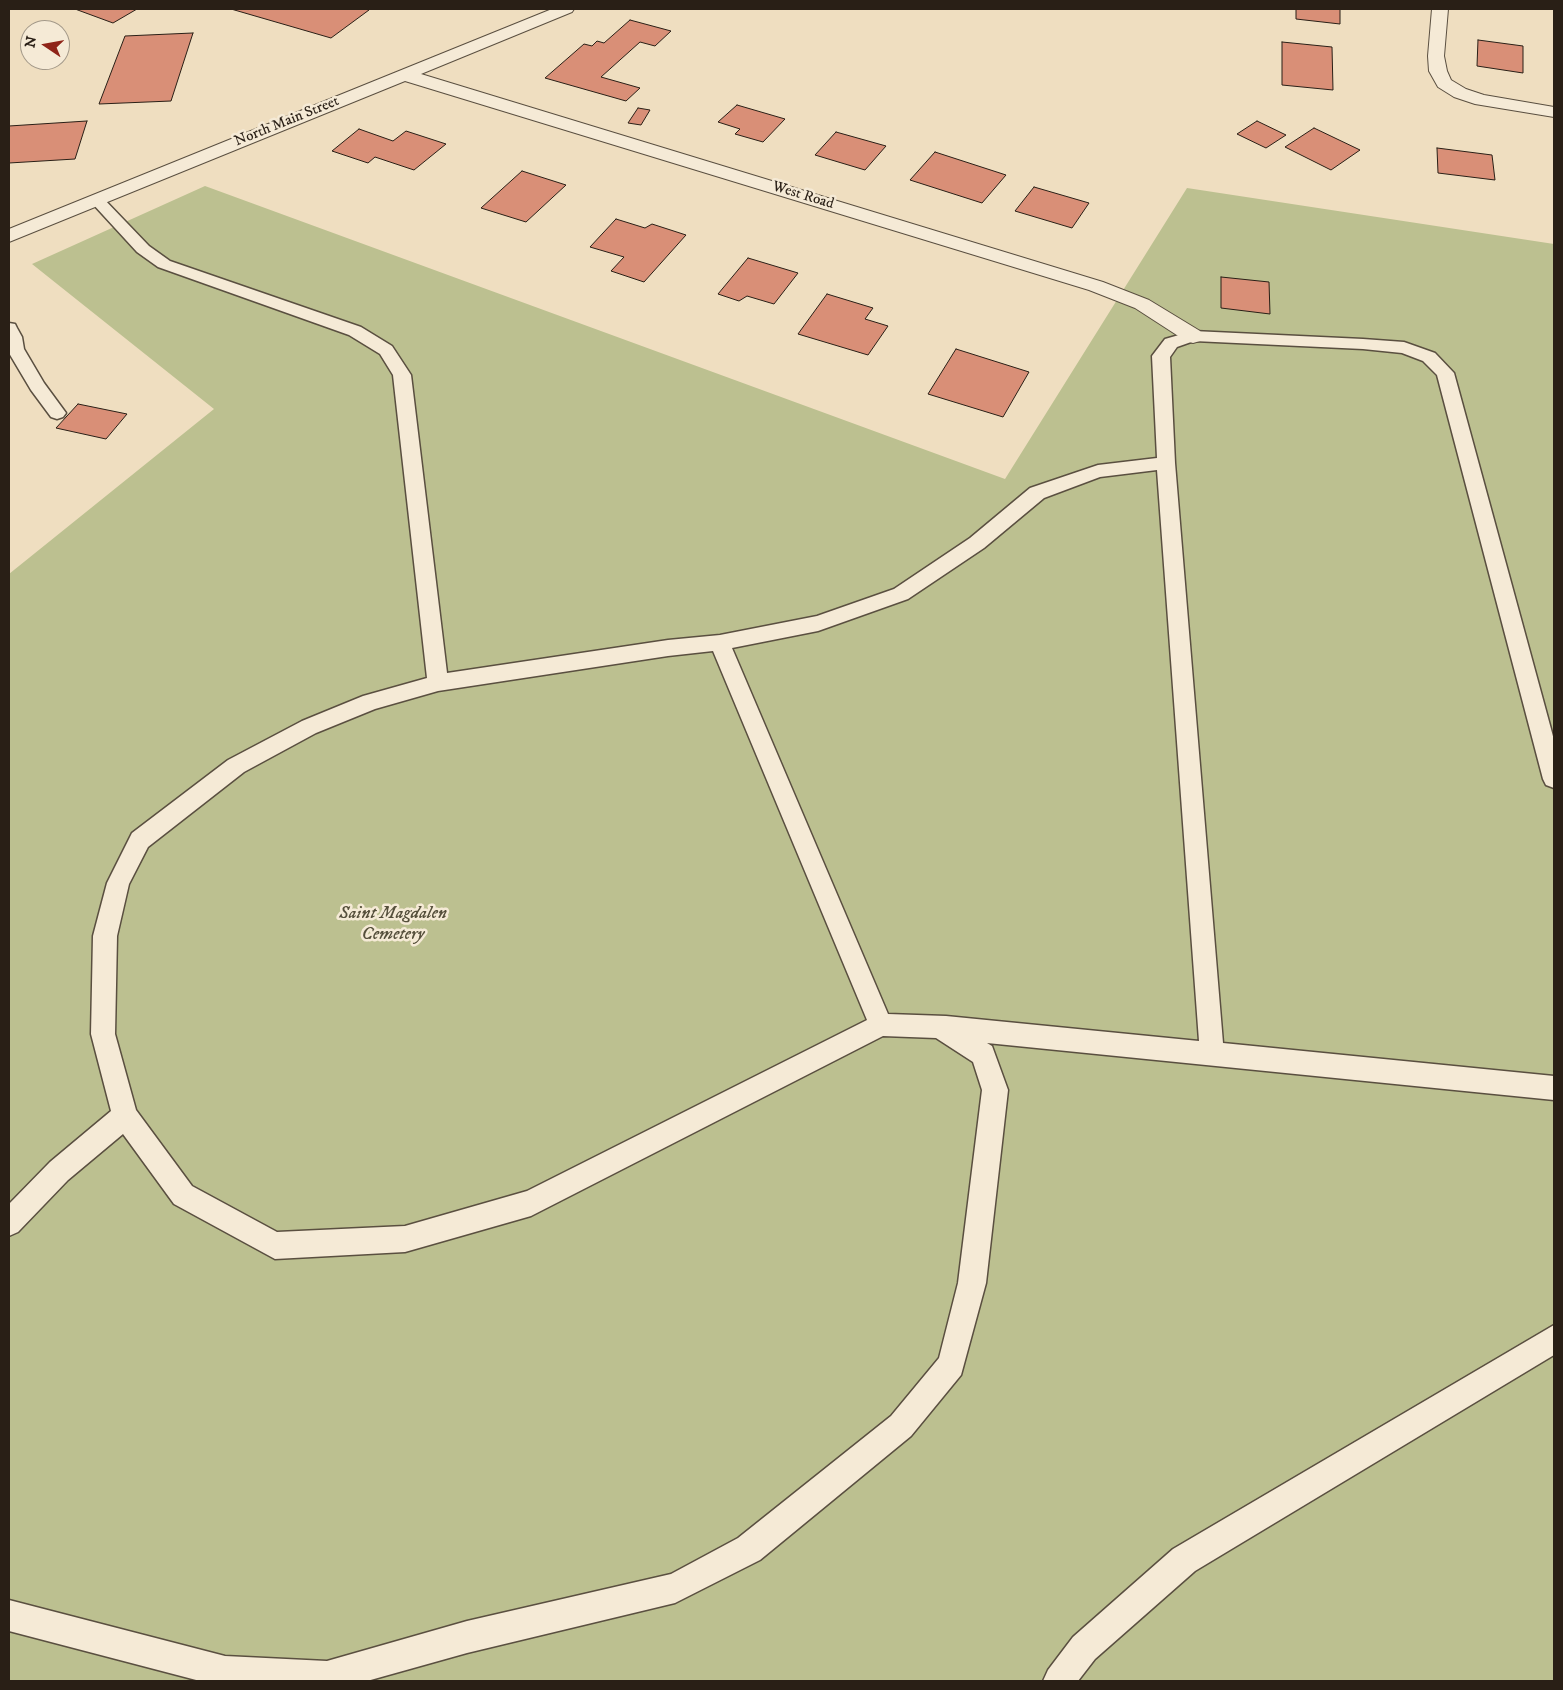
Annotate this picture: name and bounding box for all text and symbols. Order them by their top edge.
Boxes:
north arrow [20,20,70,70]
text: N [21,35,41,50]
street label: North Main Street [232,93,342,151]
street label: West Road [770,178,836,214]
park label: Saint Magdalen Cemetery [339,903,447,946]

